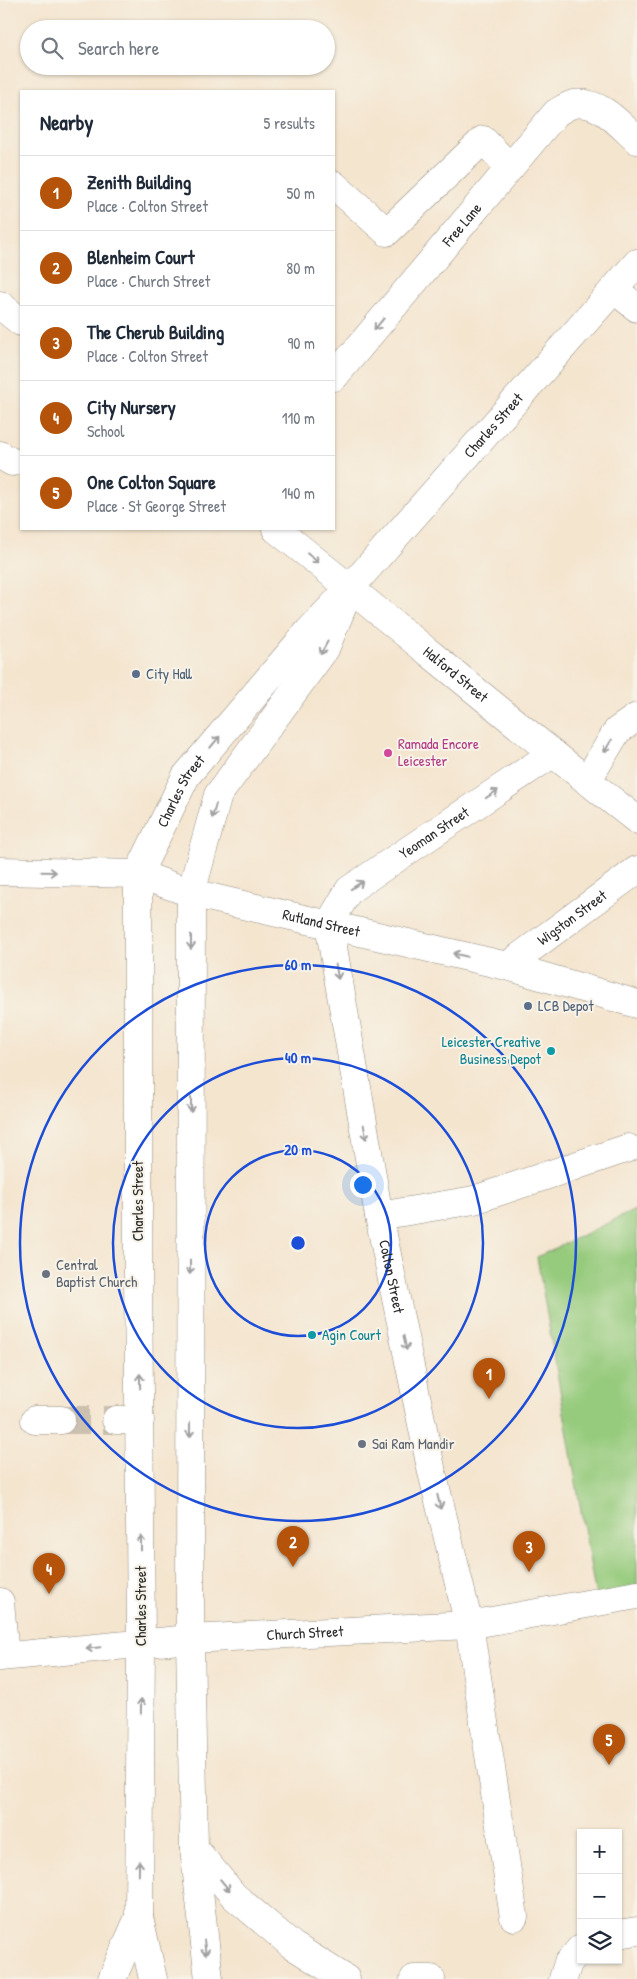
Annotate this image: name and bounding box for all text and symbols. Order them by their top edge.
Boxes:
search box [20,20,335,75]
icon: search [38,34,66,62]
text: Search here [78,35,159,61]
text: Nearby [40,108,93,137]
text: 5 results [264,112,315,134]
text: Zenith Building [87,169,191,195]
text: 1 [53,182,59,204]
text: 50 m [287,182,315,204]
text: Place · Colton Street [87,195,208,217]
street label: Free Lane [437,198,486,251]
text: Blenheim Court [87,244,194,270]
text: 2 [52,257,60,279]
text: 80 m [286,257,315,279]
text: Place · Church Street [87,270,210,292]
one-way arrow [373,317,384,330]
text: The Cherub Building [87,319,224,345]
text: 3 [52,332,60,354]
text: 90 m [287,332,315,354]
text: Place · Colton Street [87,345,208,367]
street label: Charles Street [459,387,528,462]
text: City Nursery [87,394,176,420]
text: 4 [53,407,59,429]
text: 110 m [282,407,315,429]
text: School [87,420,124,442]
text: One Colton Square [87,469,216,495]
text: 5 [53,482,59,504]
text: 140 m [281,482,315,504]
text: Place · St George Street [87,495,226,517]
one-way arrow [306,553,319,564]
one-way arrow [319,641,329,655]
street label: Halford Street [419,641,493,707]
place label: City Hall [146,663,192,684]
marker: City Hall [130,668,142,680]
place label: Ramada Encore Leicester [398,733,479,771]
one-way arrow [210,735,221,748]
one-way arrow [603,738,613,752]
marker: Ramada Encore Leicester [382,747,394,759]
street label: Charles Street [152,750,210,831]
one-way arrow [485,789,499,799]
street label: Yeoman Street [395,801,474,863]
one-way arrow [208,802,218,818]
one-way arrow [40,867,56,877]
one-way arrow [350,880,364,890]
street label: Wigston Street [533,884,612,950]
street label: Rutland Street [281,903,363,942]
one-way arrow [186,934,196,950]
one-way arrow [452,950,468,959]
text: 60 m [285,954,311,975]
one-way arrow [332,963,342,979]
place label: LCB Depot [538,995,594,1016]
marker: LCB Depot [522,1000,534,1012]
place label: Leicester Creative Business Depot [442,1031,542,1069]
marker: Leicester Creative Business Depot [545,1045,557,1057]
text: 40 m [285,1047,311,1068]
one-way arrow [186,1096,196,1112]
one-way arrow [360,1124,370,1140]
text: 20 m [284,1139,312,1160]
street label: Charles Street [127,1160,148,1241]
your location [350,1172,376,1198]
centre of rings [289,1234,307,1252]
street label: Colton Street [374,1238,410,1316]
place label: Central Baptist Church [56,1254,137,1292]
one-way arrow [185,1258,195,1275]
marker: Central Baptist Church [40,1268,52,1280]
place label: Agin Court [322,1324,382,1345]
marker: Agin Court [306,1329,318,1341]
one-way arrow [401,1335,411,1351]
pin: 1 [473,1358,505,1399]
one-way arrow [135,1373,145,1389]
one-way arrow [185,1421,195,1437]
place label: Sai Ram Mandir [372,1433,455,1454]
marker: Sai Ram Mandir [356,1438,368,1450]
one-way arrow [435,1494,444,1510]
pin: 2 [277,1526,309,1567]
pin: 3 [513,1531,545,1572]
one-way arrow [136,1535,146,1552]
pin: 4 [33,1553,65,1594]
street label: Charles Street [130,1565,151,1646]
street label: Church Street [266,1620,345,1645]
one-way arrow [85,1643,101,1652]
one-way arrow [136,1698,146,1714]
pin: 5 [593,1724,625,1765]
map controls [577,1829,622,1964]
button: + [577,1829,622,1874]
one-way arrow [134,1860,144,1876]
button: − [577,1874,622,1919]
one-way arrow [219,1878,230,1891]
button: layers [577,1919,622,1964]
one-way arrow [200,1940,210,1956]

